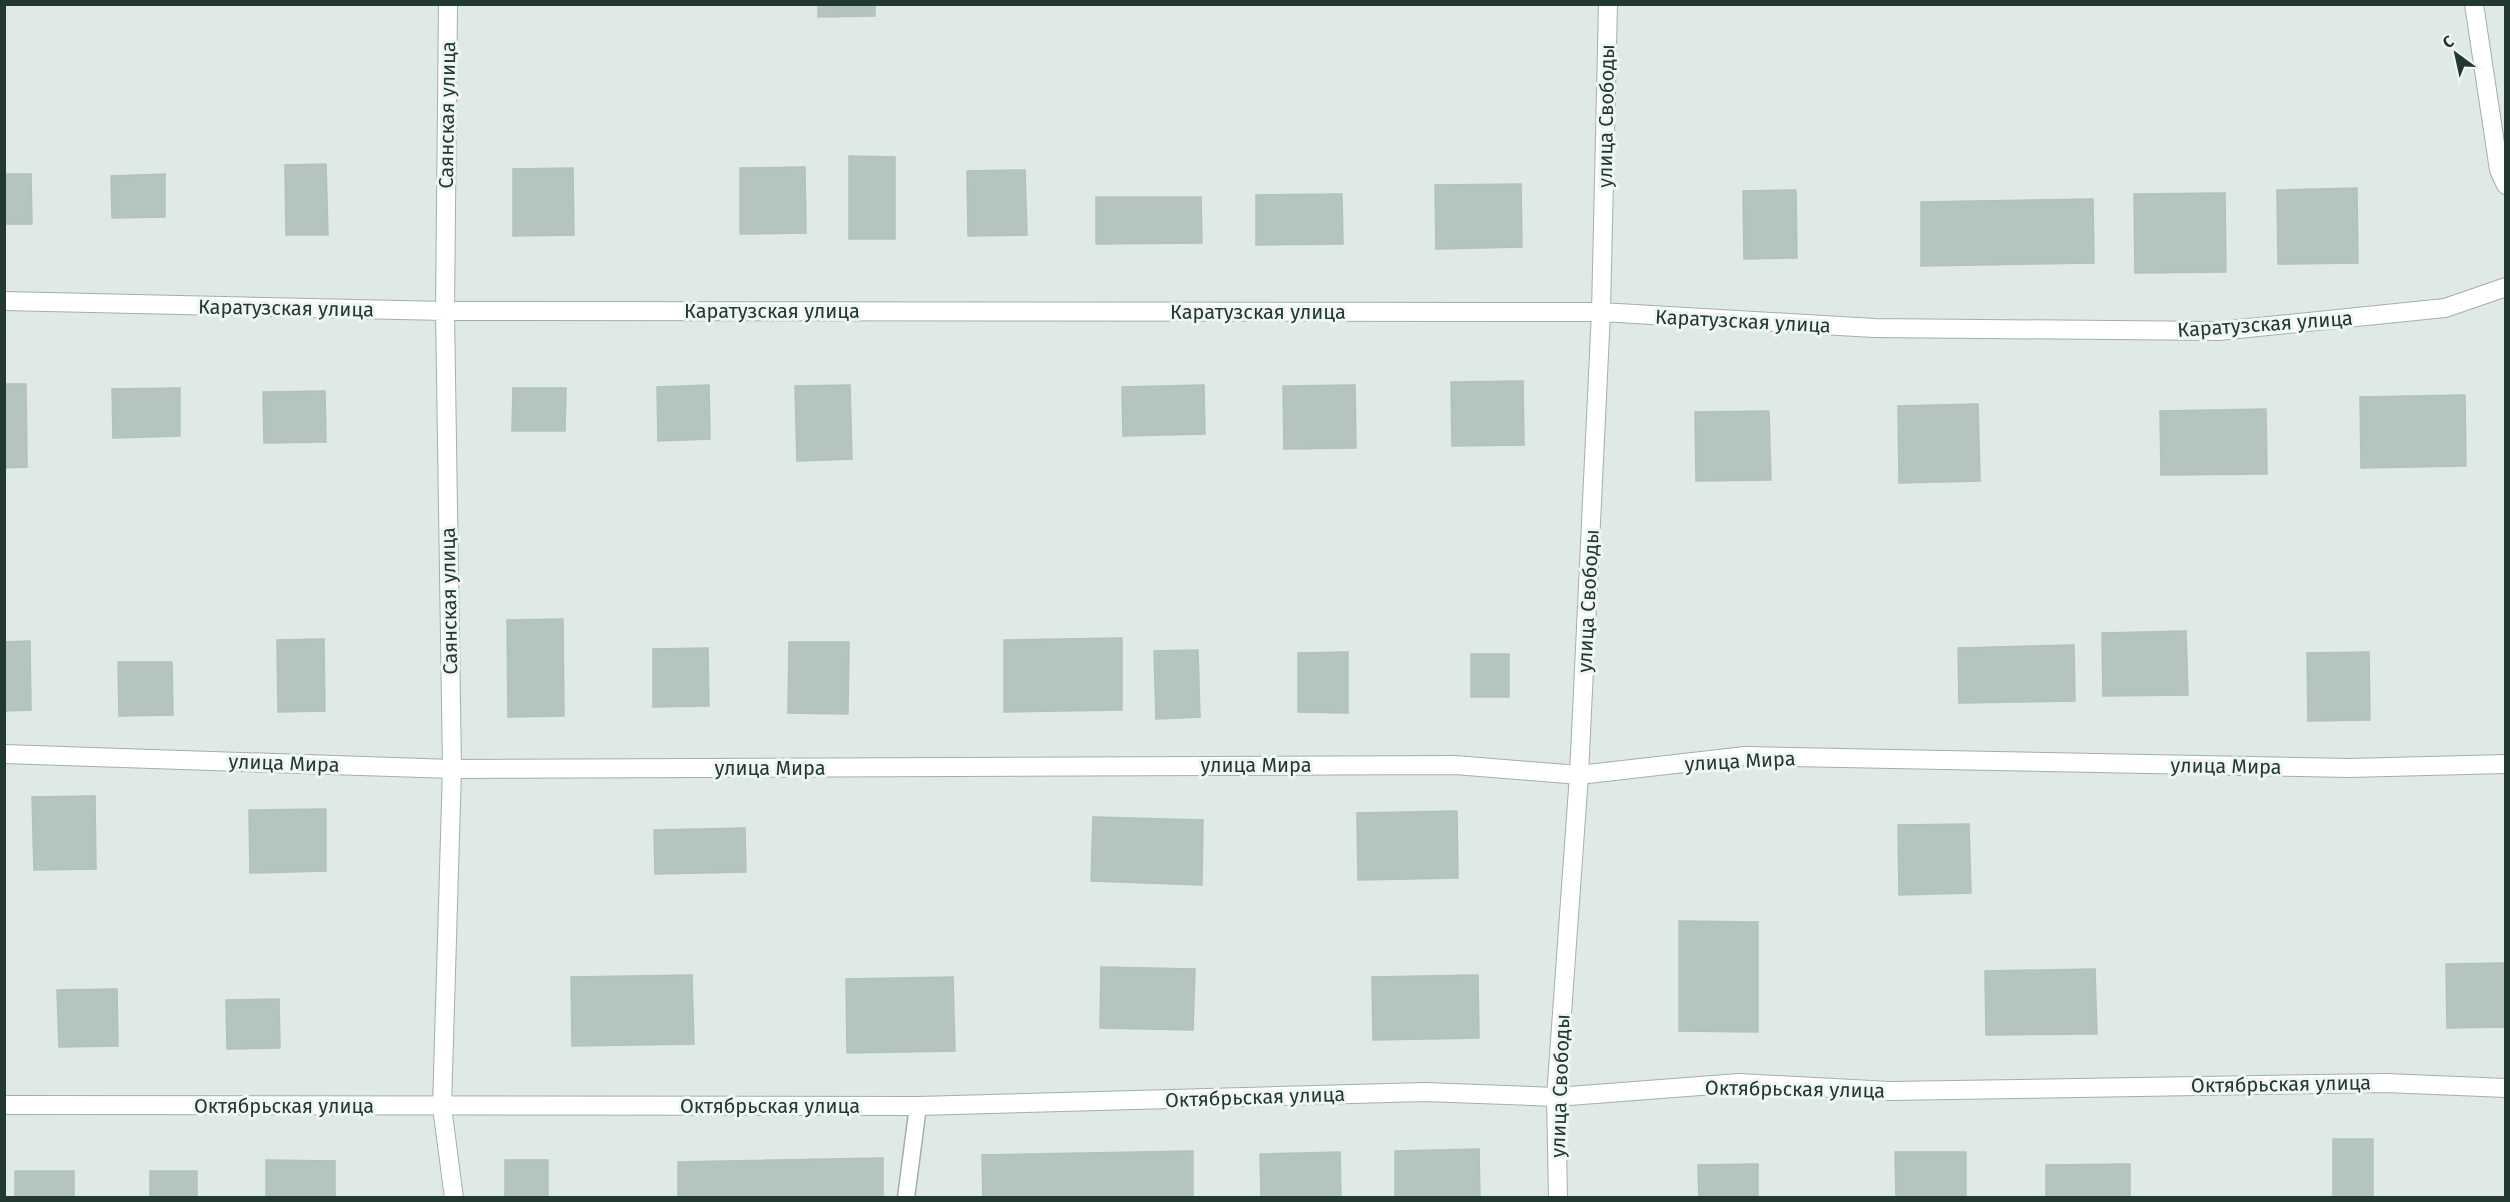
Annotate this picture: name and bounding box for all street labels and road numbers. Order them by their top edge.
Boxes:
street label: Саянская улица [434,41,460,189]
street label: улица Свободы [1593,44,1619,188]
street label: Каратузская улица [198,294,374,322]
street label: Каратузская улица [684,299,860,323]
street label: Каратузская улица [1170,300,1346,324]
street label: Каратузская улица [1655,304,1831,338]
street label: Каратузская улица [2176,306,2354,342]
street label: Саянская улица [436,527,462,675]
street label: улица Свободы [1572,529,1604,673]
street label: улица Мира [1684,746,1796,776]
street label: улица Мира [228,749,340,777]
street label: улица Мира [1200,753,1312,777]
street label: улица Мира [2170,753,2282,779]
street label: улица Мира [714,756,826,780]
street label: улица Свободы [1545,1014,1575,1158]
street label: Октябрьская улица [2191,1070,2371,1098]
street label: Октябрьская улица [1705,1075,1885,1103]
street label: Октябрьская улица [1165,1082,1345,1112]
street label: Октябрьская улица [194,1094,374,1118]
street label: Октябрьская улица [680,1094,860,1118]

